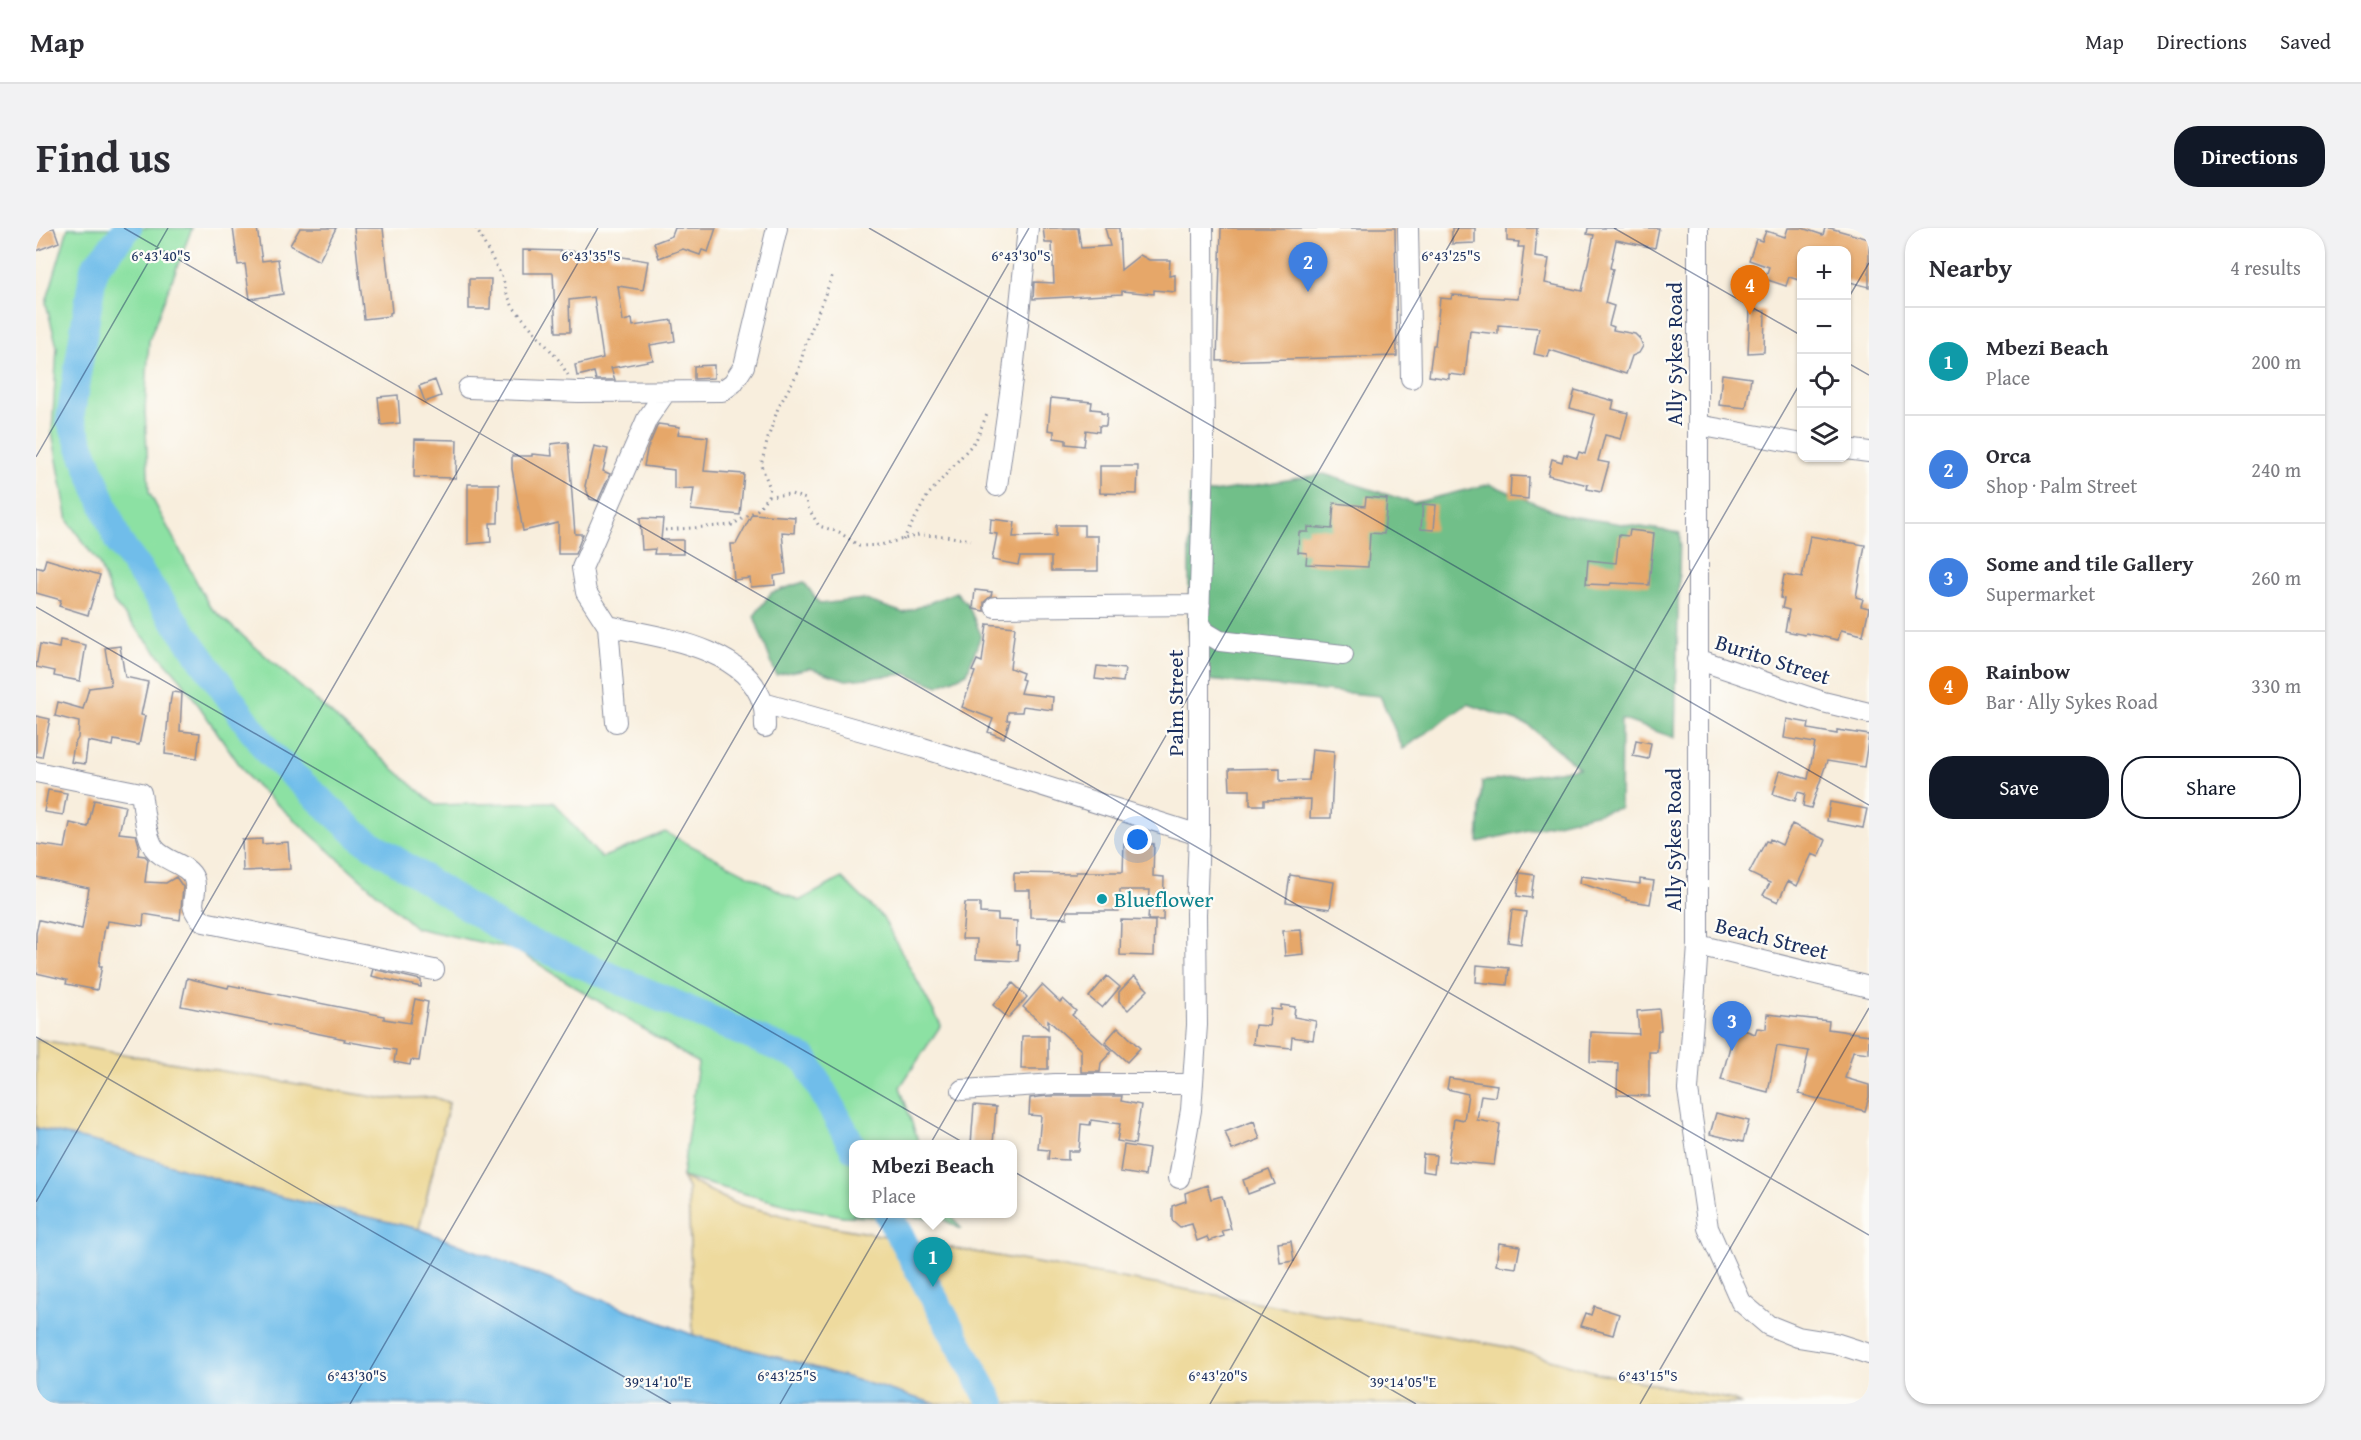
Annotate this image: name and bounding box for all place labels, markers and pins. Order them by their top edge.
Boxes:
pin: 2 [1288,242,1328,292]
pin: 4 [1730,266,1770,315]
place label: Blueflower [1114,883,1214,915]
marker: Blueflower [1095,892,1109,906]
pin: 3 [1712,1002,1752,1051]
pin: 1 [914,1238,952,1287]

